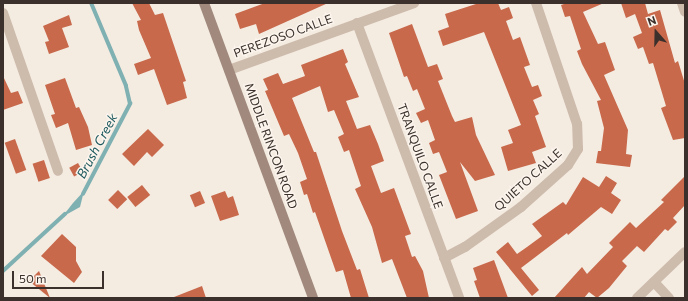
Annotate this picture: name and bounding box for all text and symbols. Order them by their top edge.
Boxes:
street label: PEREZOSO CALLE [232,11,334,61]
north arrow [636,12,676,52]
text: N [646,13,658,28]
street label: MIDDLE RINCON ROAD [241,81,301,211]
street label: TRANQUILO CALLE [394,101,446,211]
water label: Brush Creek [73,111,121,181]
street label: QUIETO CALLE [491,146,565,214]
scale bar [14,263,106,289]
text: 50 m [19,271,47,285]

